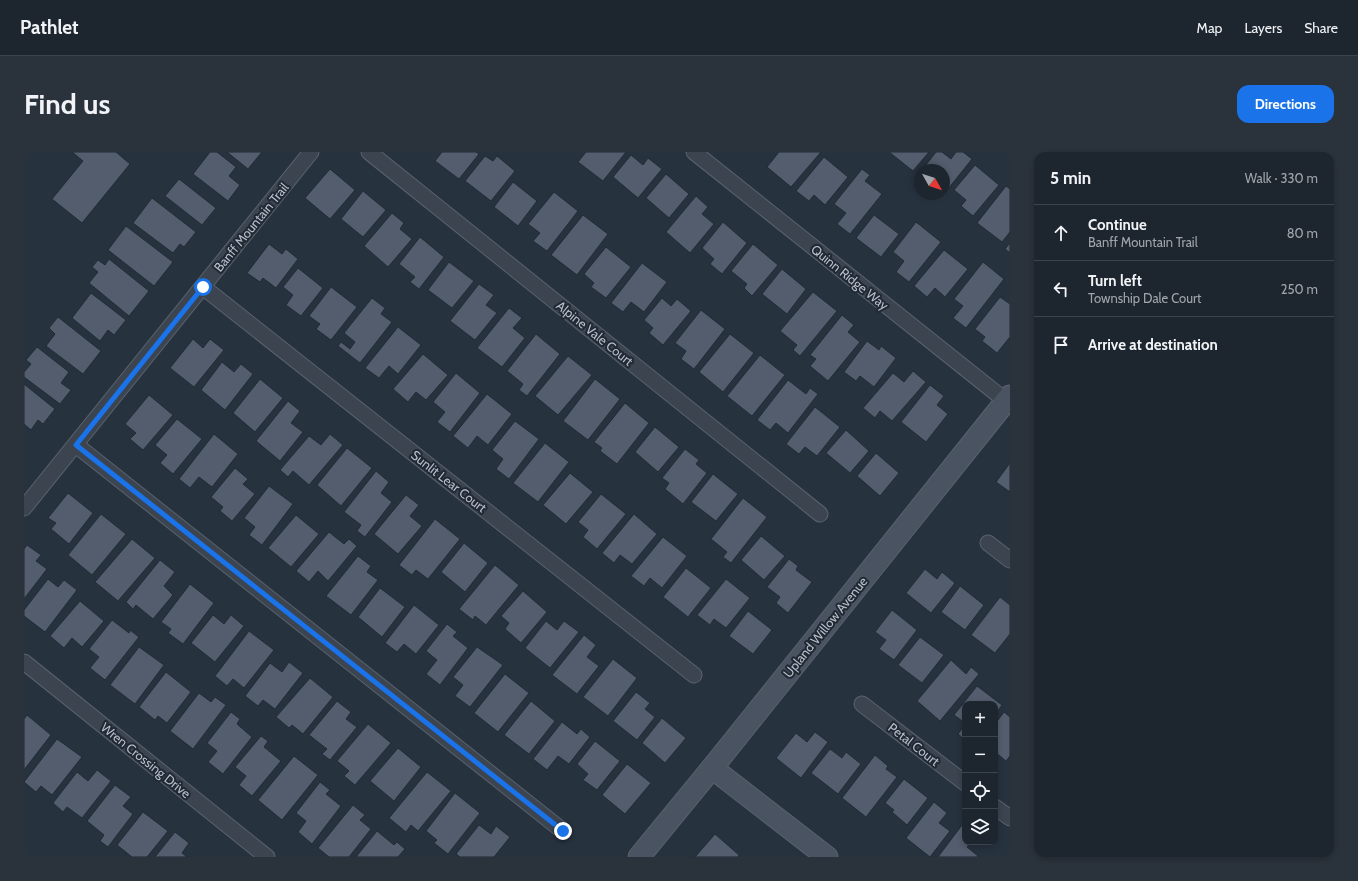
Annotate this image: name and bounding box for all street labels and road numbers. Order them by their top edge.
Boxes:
street label: Banff Mountain Trail [210,179,292,275]
street label: Quinn Ridge Way [808,241,892,313]
street label: Alpine Vale Court [553,297,637,369]
street label: Sunlit Lear Court [408,447,490,516]
street label: Upland Willow Avenue [779,573,871,681]
street label: Wren Crossing Drive [98,719,194,801]
street label: Petal Court [885,719,943,769]

